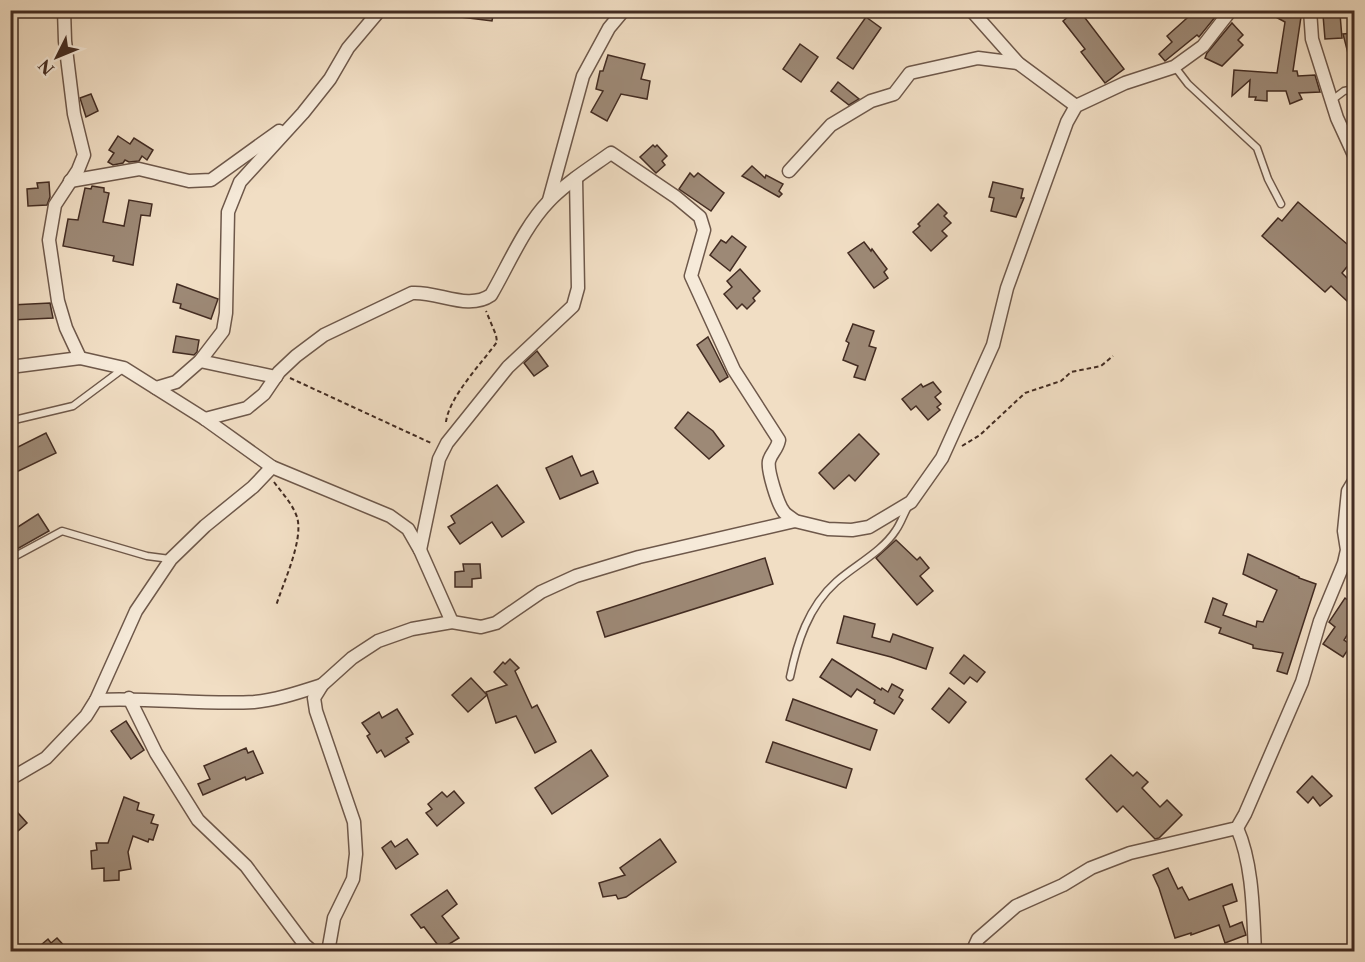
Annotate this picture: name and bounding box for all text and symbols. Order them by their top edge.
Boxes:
north arrow [27,27,87,87]
text: N [34,55,58,79]

